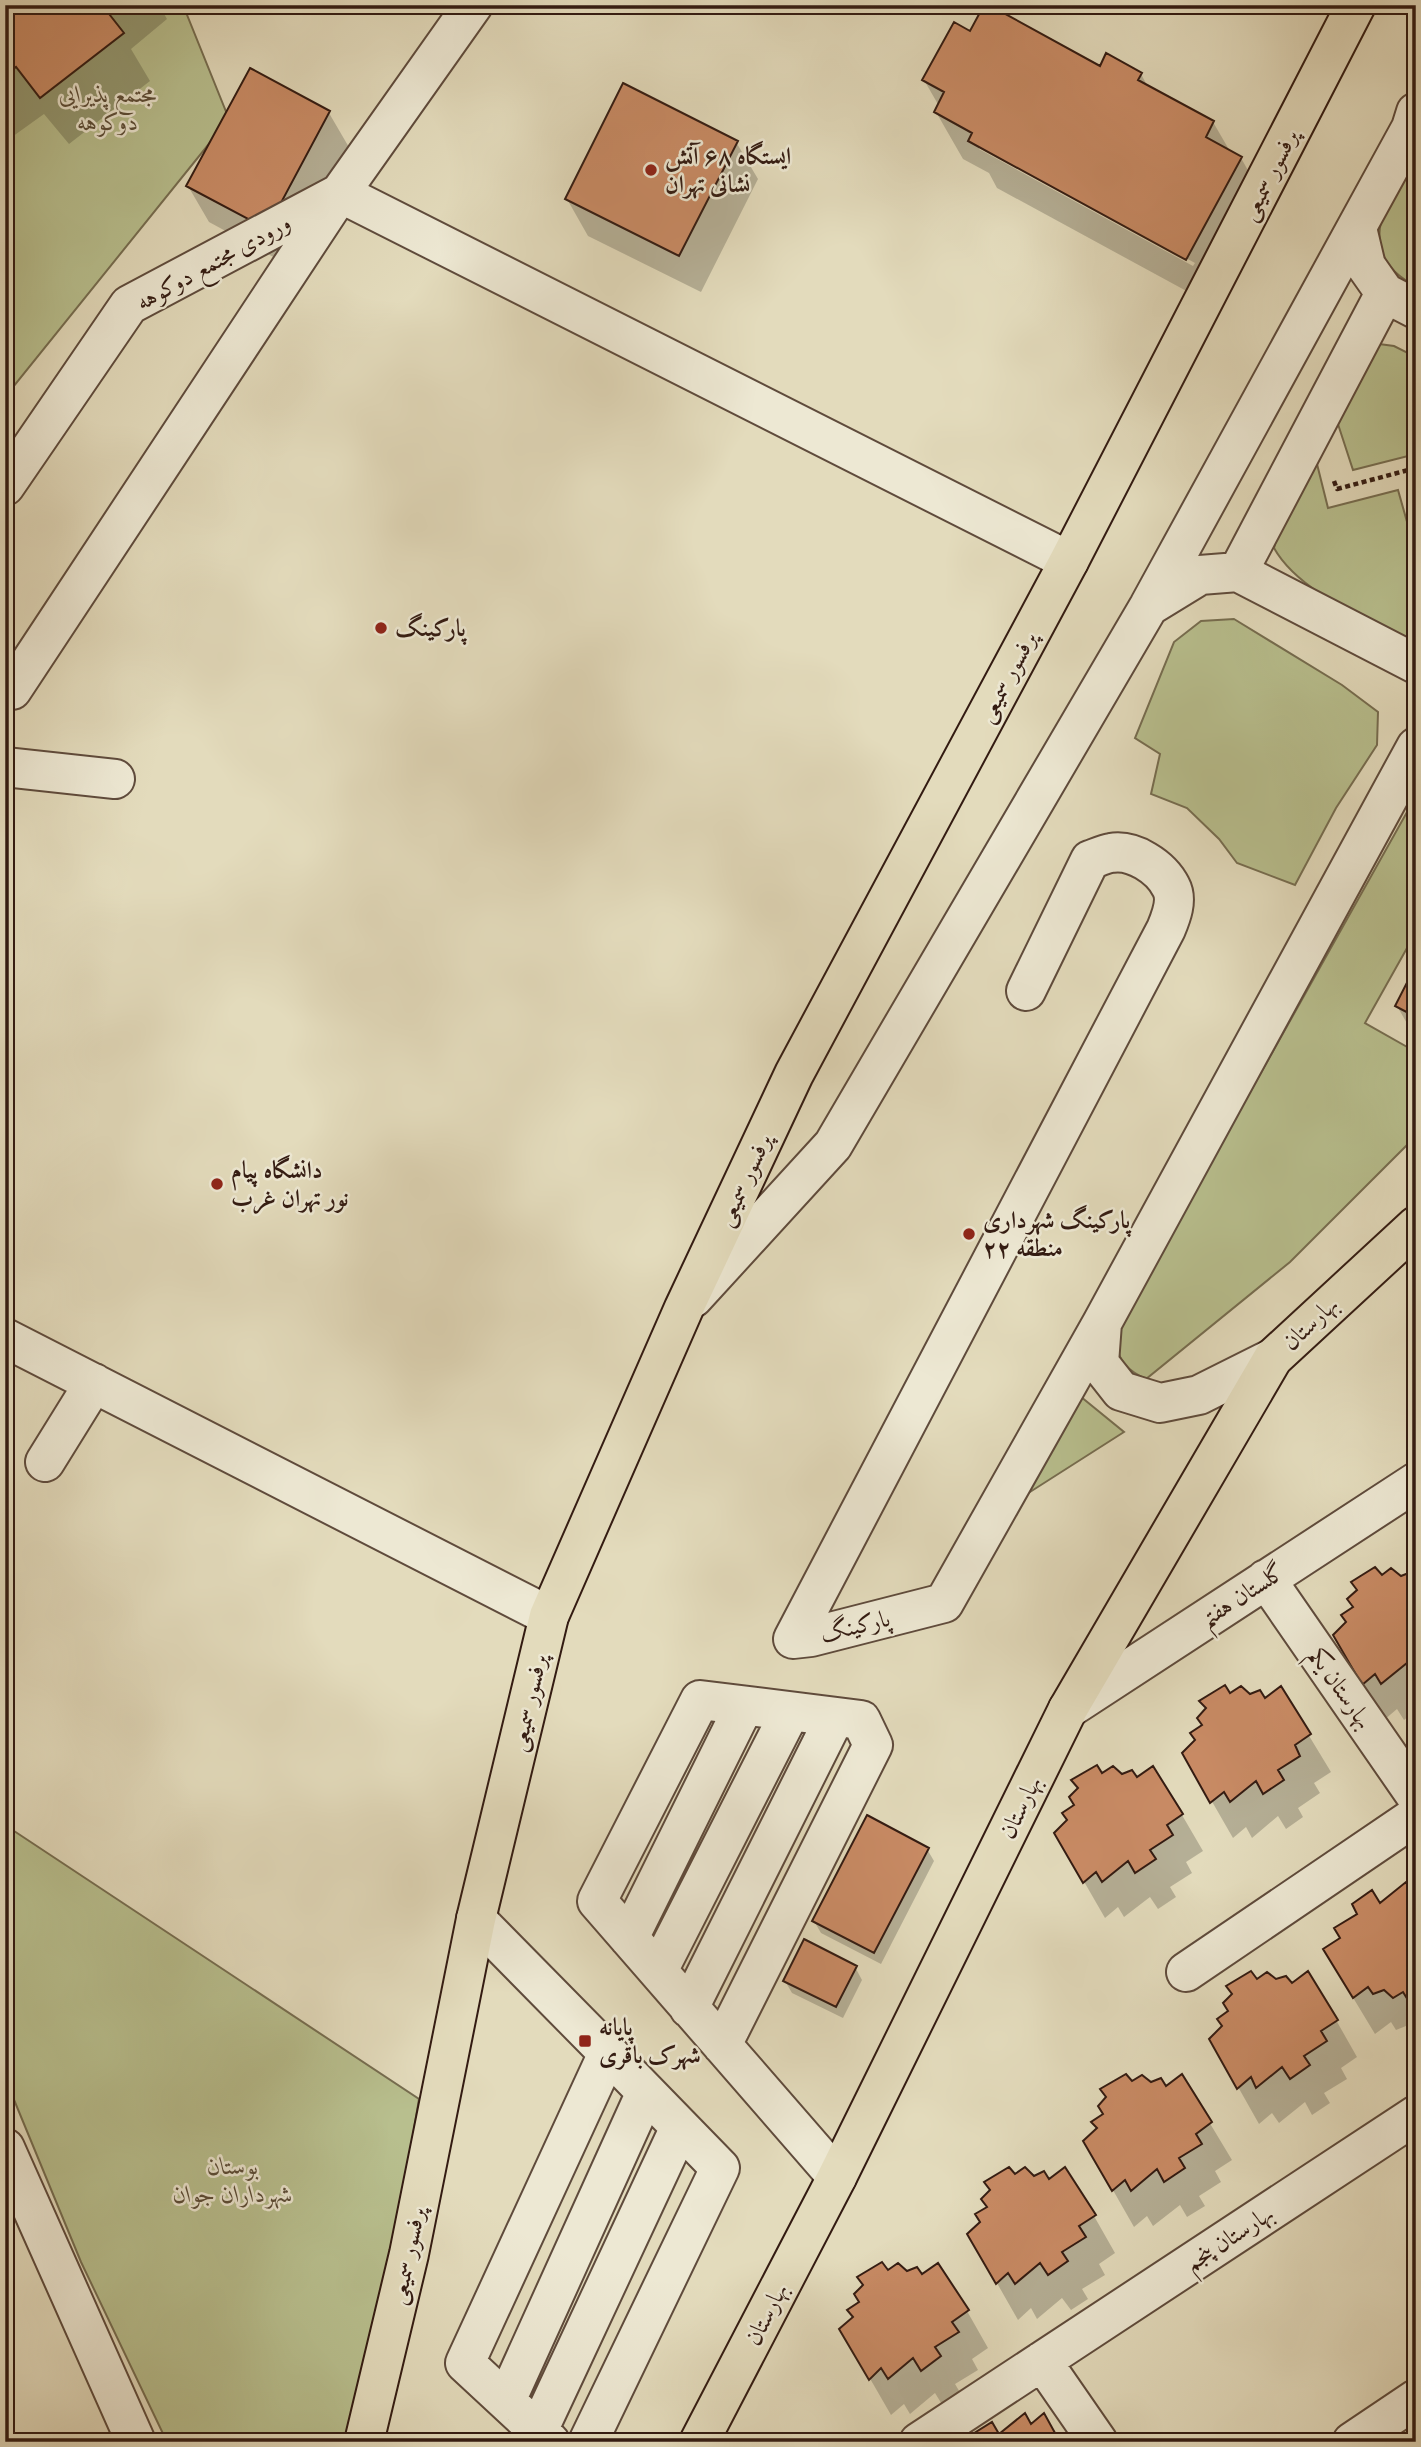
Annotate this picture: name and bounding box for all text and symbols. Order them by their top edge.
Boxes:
park label: مجتمع پذیرایی دوکوهه [59,80,157,137]
street label: پرفسور سمیعی [1234,122,1307,226]
place label: ایستگاه ۶۸ آتش نشانی تهران [665,140,791,200]
marker: ایستگاه ۶۸ آتش نشانی تهران [643,162,659,178]
street label: ورودی مجتمع دوکوهه [131,208,299,323]
place label: پارکینگ [395,612,467,646]
marker: پارکینگ [373,620,389,636]
street label: پرفسور سمیعی [971,624,1046,728]
street label: پرفسور سمیعی [710,1127,781,1232]
place label: دانشگاه پیام نور تهران غرب [231,1154,349,1215]
marker: دانشگاه پیام نور تهران غرب [209,1176,225,1192]
place label: پارکینگ شهرداری منطقه ۲۲ [983,1204,1132,1262]
marker: پارکینگ شهرداری منطقه ۲۲ [961,1226,977,1242]
street label: بهارستان [1276,1290,1345,1357]
street label: گلستان هفتم [1194,1556,1295,1641]
street label: پارکینگ [817,1603,895,1651]
street label: بهارستان یکم [1296,1642,1379,1739]
street label: پرفسور سمیعی [503,1649,555,1755]
street label: بهارستان [993,1771,1048,1843]
place label: پایانه شهرک باقری [599,2013,701,2071]
marker: پایانه شهرک باقری [577,2033,593,2049]
park label: بوستان شهرداران جوان [173,2152,293,2209]
street label: بهارستان پنجم [1179,2199,1283,2284]
street label: پرفسور سمیعی [383,2202,434,2308]
street label: بهارستان [738,2278,794,2350]

